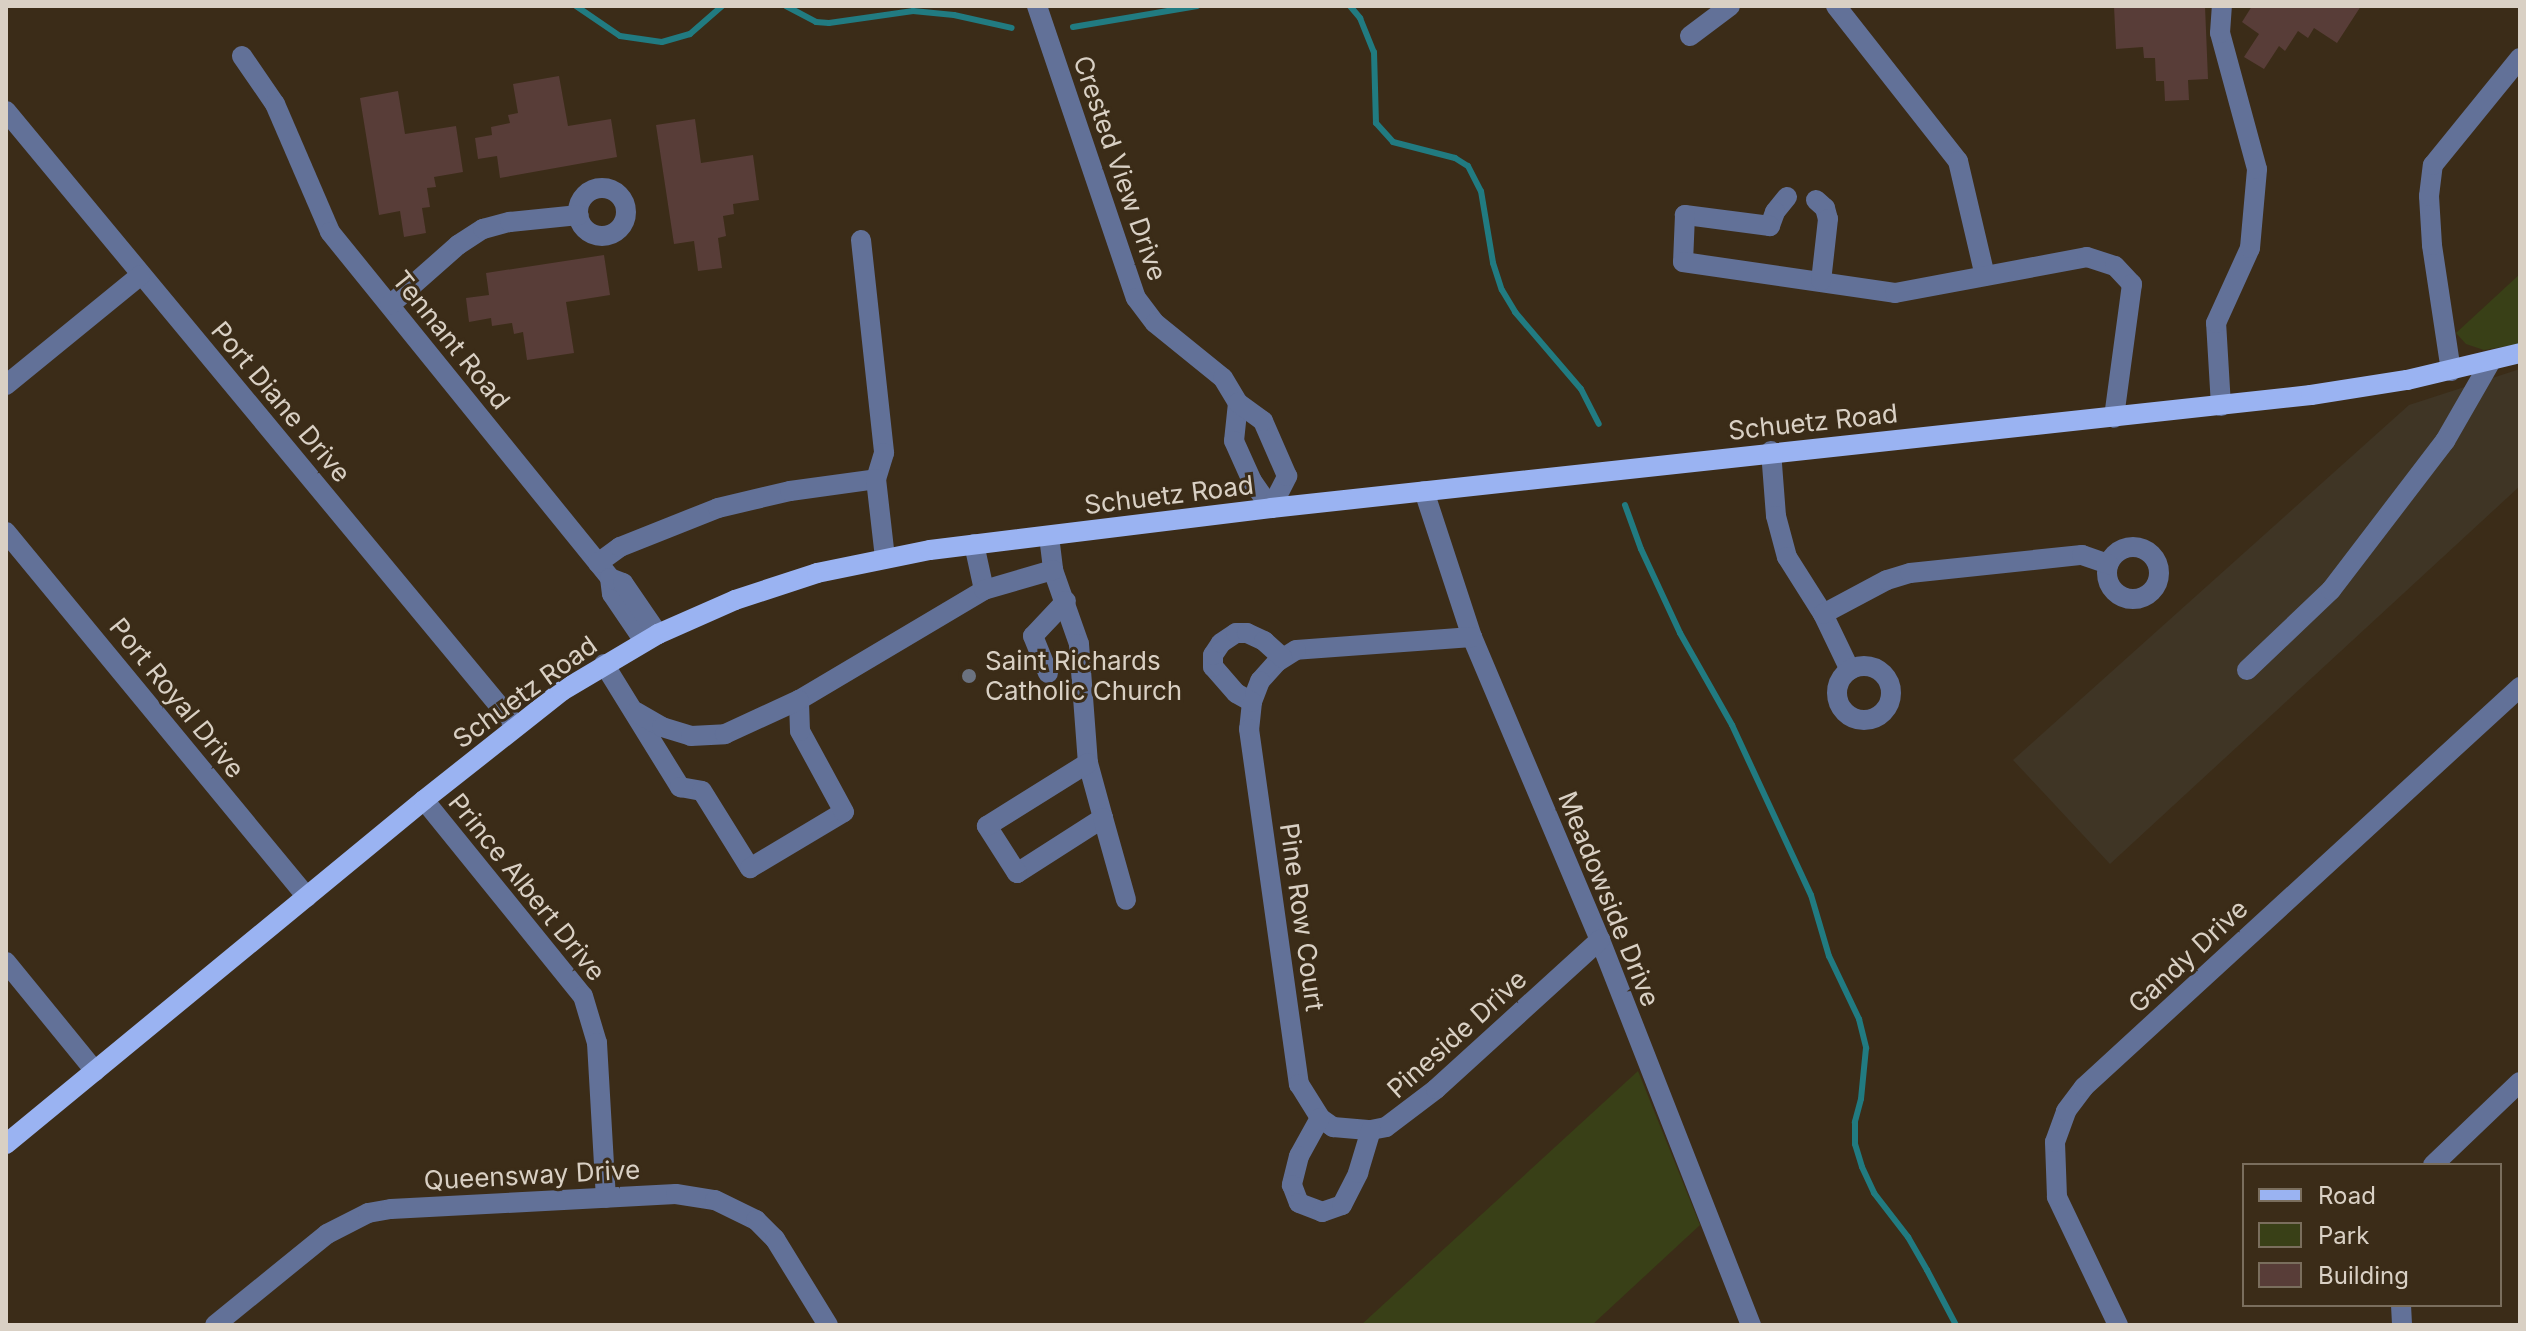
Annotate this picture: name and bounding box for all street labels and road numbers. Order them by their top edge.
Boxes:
street label: Crested View Drive [1067,51,1173,285]
street label: Tennant Road [386,264,516,416]
street label: Port Diane Drive [205,315,357,489]
street label: Schuetz Road [1727,398,1899,446]
street label: Schuetz Road [1083,469,1255,521]
street label: Port Royal Drive [103,612,251,784]
street label: Schuetz Road [447,629,603,755]
street label: Prince Albert Drive [442,787,612,987]
street label: Meadowside Drive [1552,787,1666,1011]
street label: Pine Row Court [1273,821,1331,1013]
street label: Gandy Drive [2122,893,2254,1019]
street label: Pineside Drive [1381,963,1533,1105]
street label: Queensway Drive [423,1154,641,1196]

